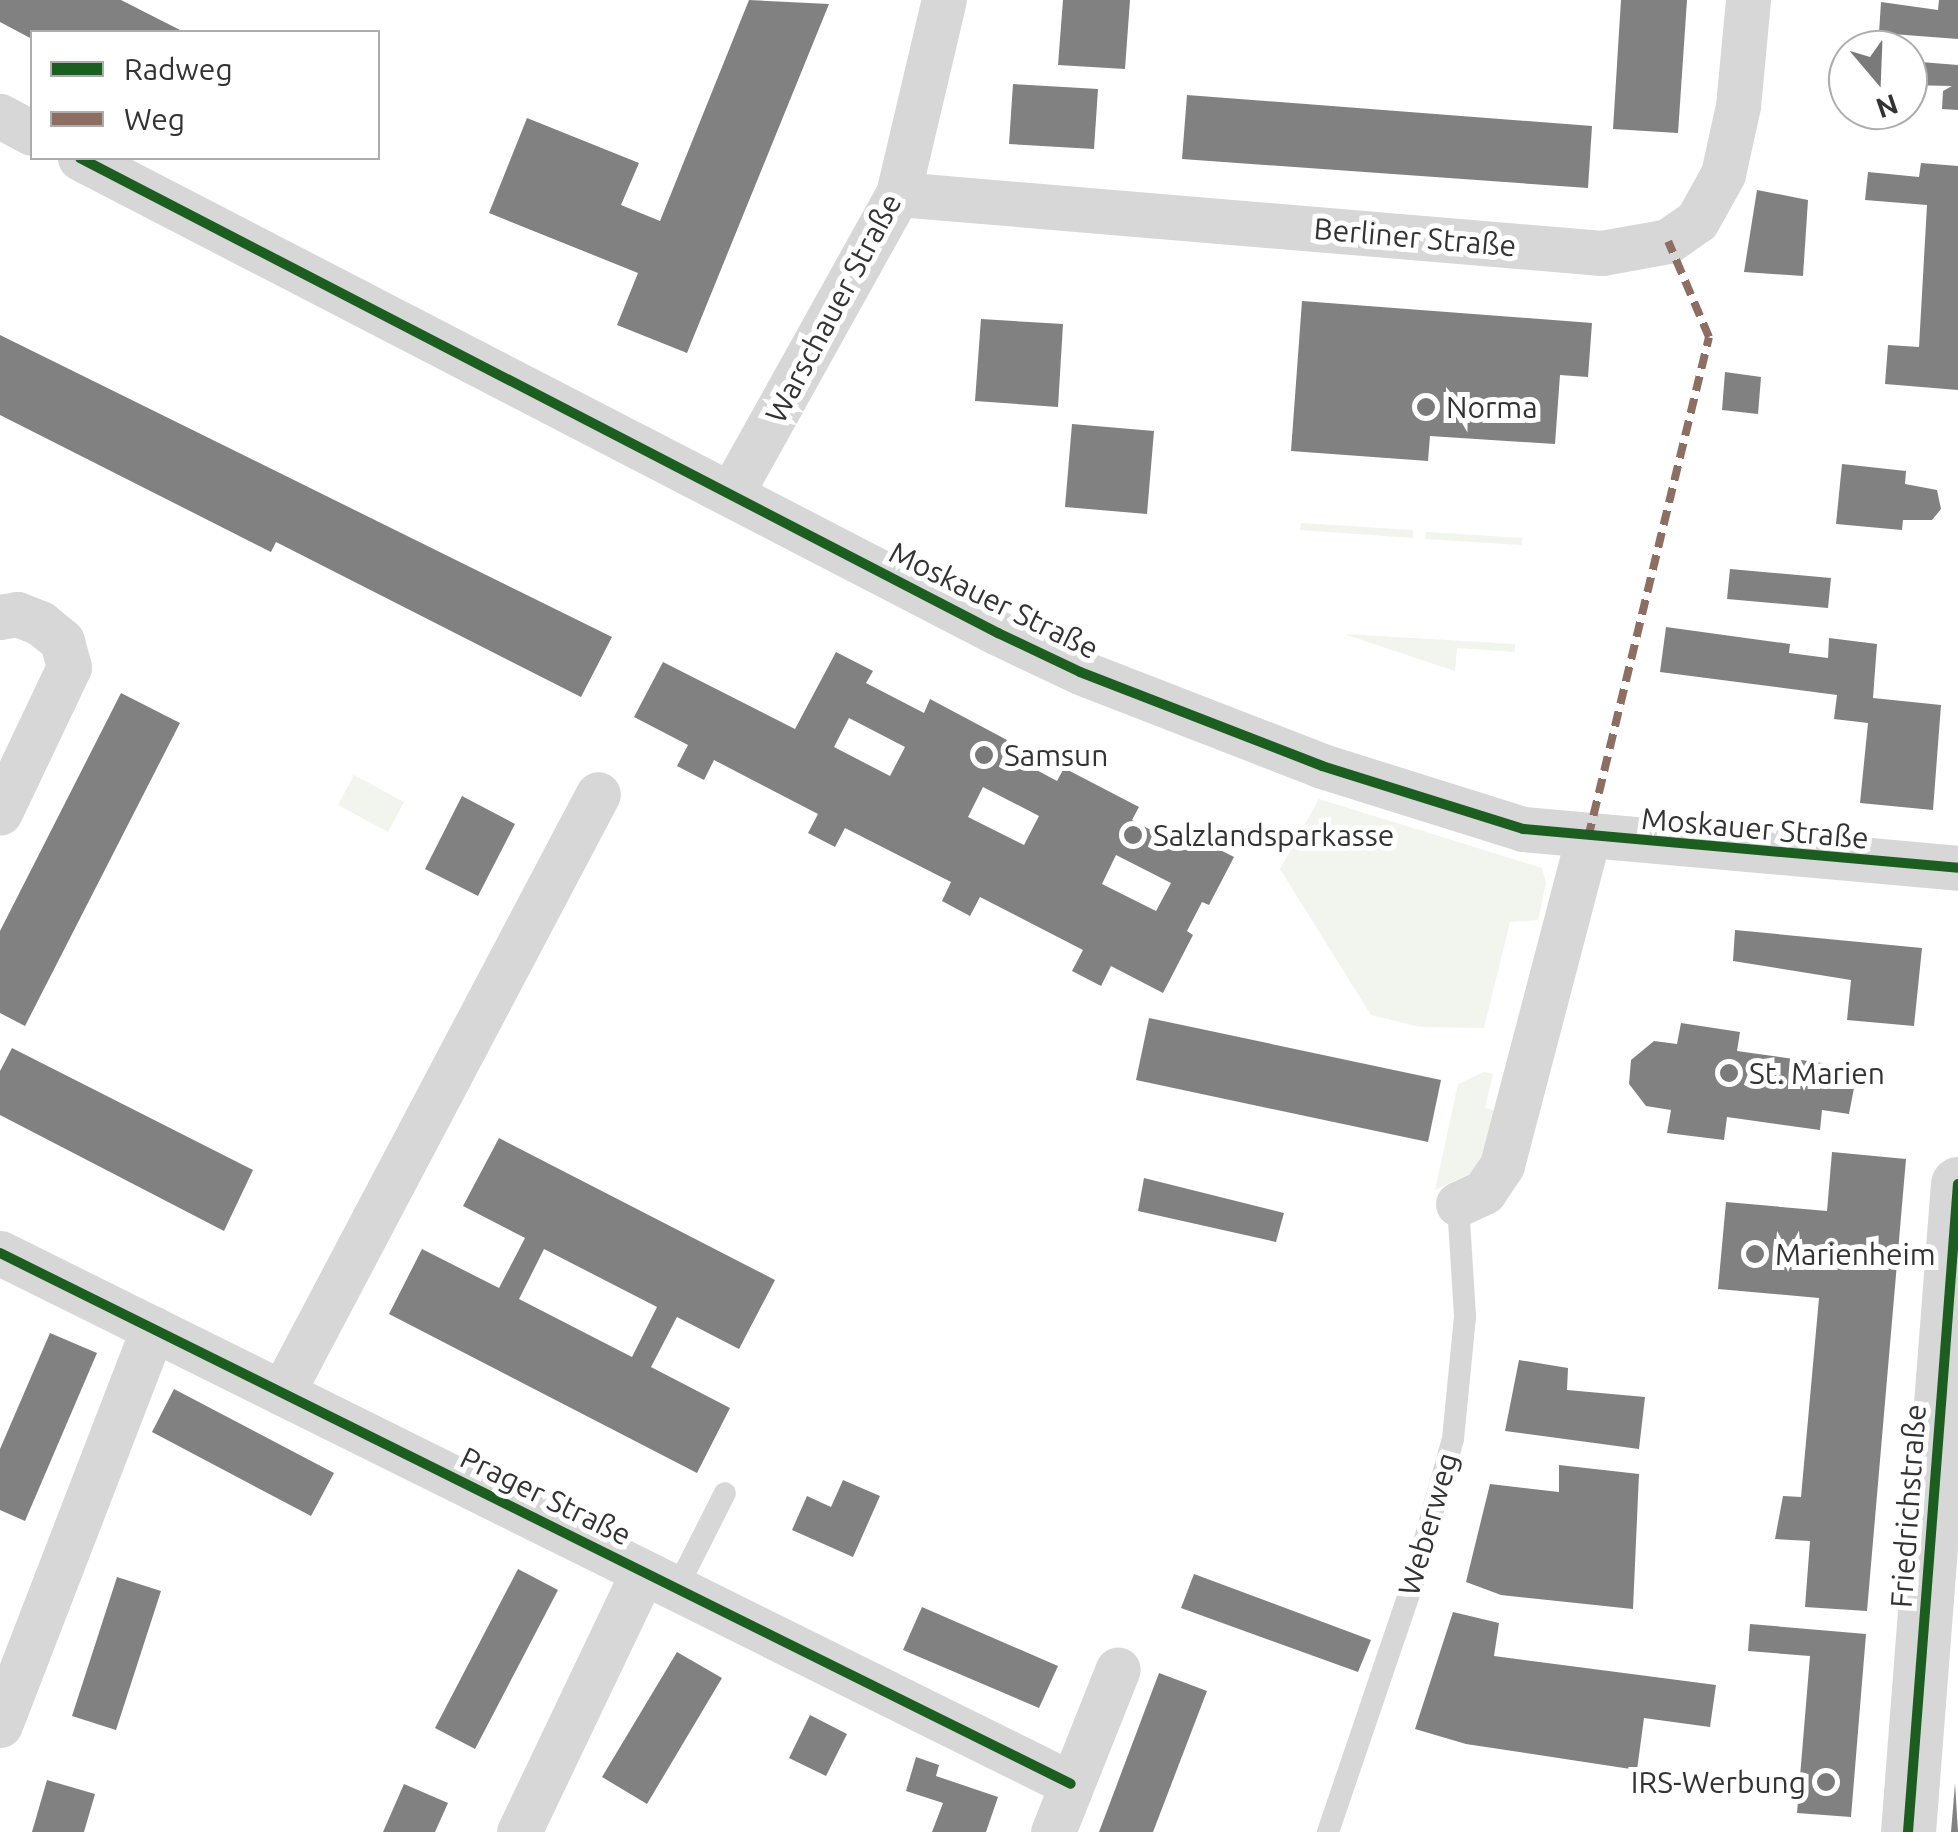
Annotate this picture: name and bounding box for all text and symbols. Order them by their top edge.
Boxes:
legend [30,30,380,160]
north arrow [1828,30,1928,130]
text: Radweg [124,52,233,86]
text: N [1872,89,1902,125]
text: Weg [124,102,185,136]
street label: Warschauer Straße [757,187,909,429]
street label: Berliner Straße [1312,210,1518,264]
place label: Norma [1446,389,1538,425]
marker: Norma [1415,396,1437,418]
street label: Moskauer Straße [884,534,1104,666]
place label: Samsun [1004,737,1108,773]
marker: Samsun [973,744,995,766]
street label: Moskauer Straße [1640,800,1870,856]
place label: Salzlandsparkasse [1153,817,1394,853]
marker: Salzlandsparkasse [1122,824,1144,846]
place label: St. Marien [1749,1055,1885,1091]
marker: St. Marien [1718,1062,1740,1084]
place label: Marienheim [1775,1236,1936,1272]
marker: Marienheim [1744,1243,1766,1265]
street label: Friedrichstraße [1883,1403,1933,1609]
street label: Prager Straße [455,1439,637,1553]
street label: Weberweg [1390,1448,1466,1600]
place label: IRS-Werbung [1631,1764,1806,1800]
marker: IRS-Werbung [1815,1771,1837,1793]

